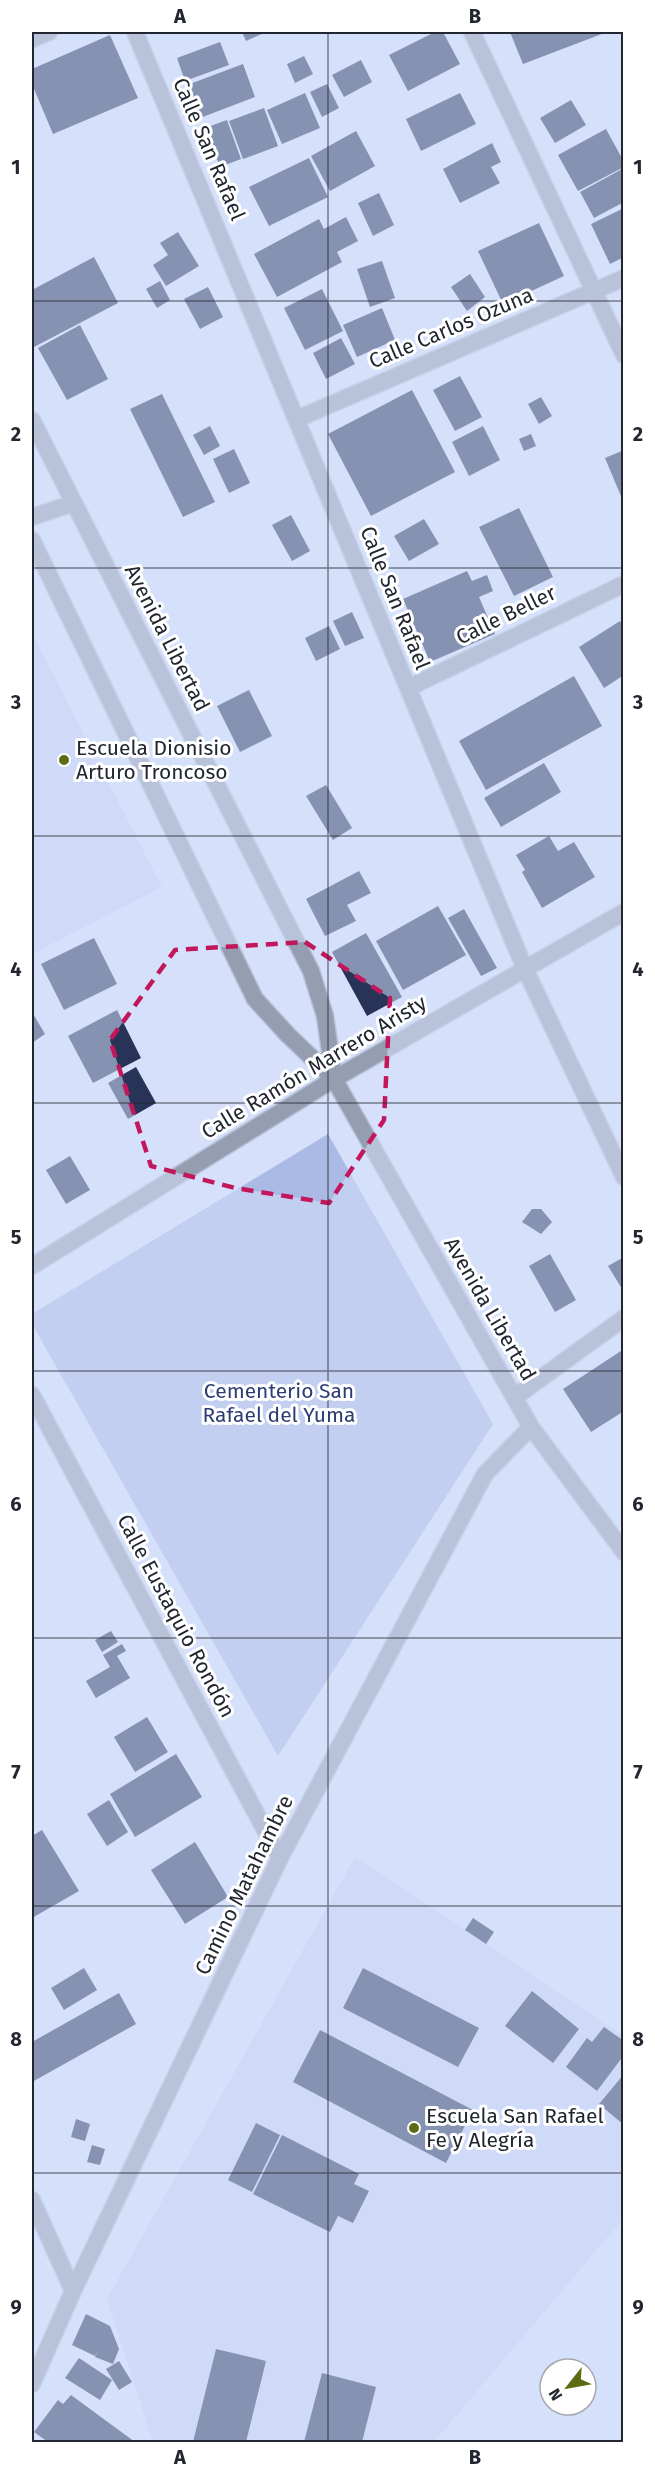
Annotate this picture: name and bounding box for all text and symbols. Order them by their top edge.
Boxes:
text: A [173,4,187,28]
text: B [469,4,481,28]
street label: Calle San Rafael [167,74,251,224]
text: 1 [11,155,21,179]
text: 1 [633,155,643,179]
street label: Calle Carlos Ozuna [365,282,537,374]
text: 2 [11,422,21,446]
text: 2 [633,422,643,446]
street label: Calle San Rafael [354,523,436,673]
street label: Avenida Libertad [119,560,215,716]
street label: Calle Beller [452,580,560,650]
text: 3 [10,690,21,714]
text: 3 [632,690,643,714]
place label: Escuela Dionisio Arturo Troncoso [76,735,231,785]
marker: Escuela Dionisio Arturo Troncoso [57,753,71,767]
text: 4 [10,957,22,981]
text: 4 [632,957,644,981]
street label: Calle Ramón Marrero Aristy [197,989,432,1145]
text: 5 [11,1225,22,1249]
text: 5 [633,1225,644,1249]
street label: Avenida Libertad [438,1233,542,1385]
park label: Cementerio San Rafael del Yuma [203,1378,355,1428]
text: 6 [10,1492,22,1516]
text: 6 [632,1492,644,1516]
street label: Calle Eustaquio Rondón [111,1510,241,1722]
text: 7 [11,1760,21,1784]
text: 7 [633,1760,643,1784]
street label: Camino Matahambre [189,1791,299,1979]
text: 8 [10,2027,22,2051]
text: 8 [632,2027,644,2051]
place label: Escuela San Rafael Fe y Alegría [426,2103,604,2153]
marker: Escuela San Rafael Fe y Alegría [407,2121,421,2135]
text: 9 [10,2295,22,2319]
text: 9 [632,2295,644,2319]
north arrow [538,2357,598,2417]
text: N [545,2385,566,2404]
text: A [173,2445,187,2469]
text: B [469,2445,481,2469]

